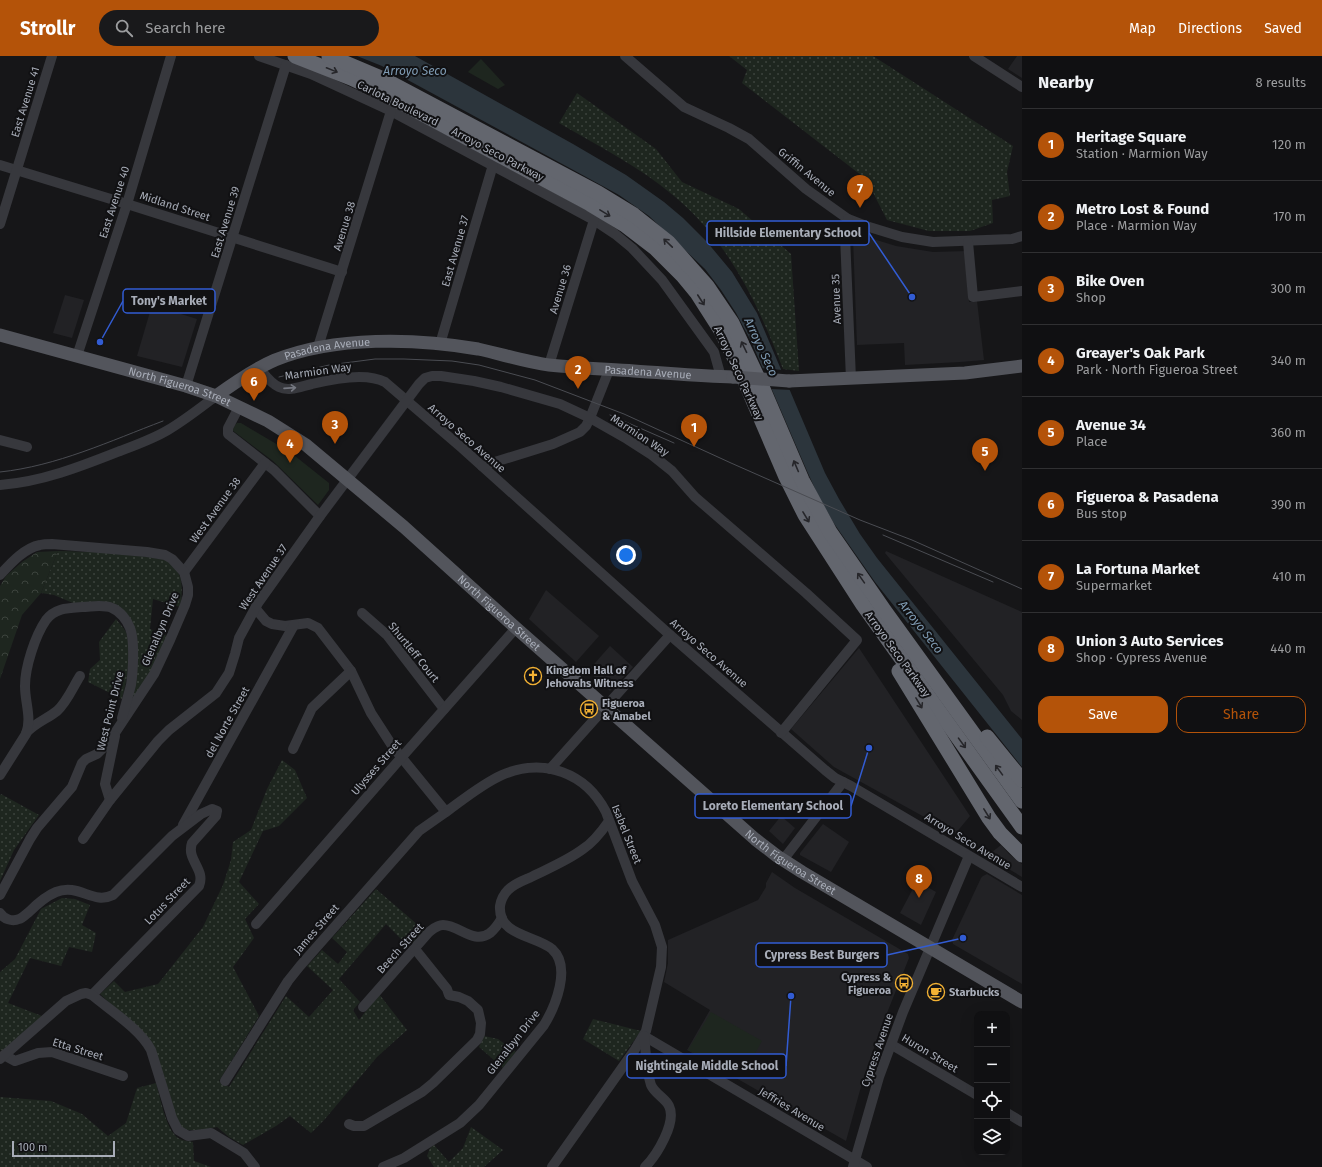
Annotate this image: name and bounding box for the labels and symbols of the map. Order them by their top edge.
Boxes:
water label: Arroyo Seco [382,64,447,78]
street label: East Avenue 41 [9,65,42,139]
one-way arrow [325,66,337,74]
street label: Carlota Boulevard [355,78,441,129]
street label: Arroyo Seco Parkway [449,125,547,185]
street label: Griffin Avenue [775,145,838,200]
street label: East Avenue 40 [97,164,132,240]
pin: 7 [847,175,873,208]
street label: East Avenue 39 [208,185,243,260]
street label: Midland Street [138,189,212,224]
street label: Avenue 38 [331,200,358,252]
one-way arrow [599,210,611,218]
street label: East Avenue 37 [439,214,472,288]
callout: Hillside Elementary School [707,221,869,245]
text: Hillside Elementary School [715,226,862,240]
one-way arrow [663,238,673,247]
street label: Avenue 36 [547,263,574,315]
street label: Avenue 35 [829,273,844,324]
callout: Tony's Market [123,289,215,313]
text: Tony's Market [131,294,207,308]
one-way arrow [697,294,705,305]
water label: Arroyo Seco [741,314,781,379]
street label: Arroyo Seco Parkway [711,324,766,423]
street label: Pasadena Avenue [283,336,371,363]
one-way arrow [740,341,747,353]
pin: 2 [565,356,591,389]
street label: Marmion Way [284,360,353,383]
street label: Pasadena Avenue [604,363,692,382]
street label: North Figueroa Street [127,365,233,409]
pin: 6 [241,368,267,401]
one-way arrow [283,384,296,391]
street label: Arroyo Seco Avenue [425,401,508,476]
pin: 3 [322,411,348,444]
street label: Marmion Way [608,412,672,459]
pin: 1 [681,414,707,447]
pin: 4 [277,430,303,463]
pin: 5 [972,438,998,471]
one-way arrow [791,461,799,473]
street label: West Avenue 38 [187,475,244,546]
one-way arrow [803,511,811,523]
street label: West Avenue 37 [237,542,290,613]
your location [616,545,636,565]
street label: North Figueroa Street [455,573,543,654]
one-way arrow [857,573,865,584]
street label: Glenalbyn Drive [139,590,182,668]
water label: Arroyo Seco [895,597,946,656]
street label: Arroyo Seco Parkway [862,609,933,700]
street label: Arroyo Seco Avenue [667,616,750,691]
street label: Shurtleff Court [385,620,442,685]
place label: Kingdom Hall of Jehovahs Witness [545,664,634,690]
church icon: Kingdom Hall of Jehovahs Witness [523,666,543,686]
street label: West Point Drive [94,670,127,752]
street label: del Norte Street [202,684,252,760]
place label: Figueroa & Amabel [602,697,651,723]
one-way arrow [915,697,923,708]
bus stop icon: Figueroa & Amabel [579,699,599,719]
street label: Ulysses Street [349,737,404,798]
one-way arrow [958,737,966,748]
one-way arrow [995,765,1003,776]
callout: Loreto Elementary School [695,794,851,818]
text: Loreto Elementary School [703,799,844,813]
street label: Isabel Street [609,803,644,866]
one-way arrow [983,808,991,820]
street label: Arroyo Seco Avenue [922,811,1013,872]
street label: North Figueroa Street [742,827,838,898]
pin: 8 [906,865,932,898]
street label: Lotus Street [142,875,193,927]
street label: James Street [291,901,342,957]
street label: Beech Street [374,921,426,976]
callout: Cypress Best Burgers [756,943,887,967]
text: Cypress Best Burgers [765,948,880,962]
place label: Cypress & Figueroa [841,971,892,997]
bus stop icon: Cypress & Figueroa [894,973,914,993]
cafe icon: Starbucks [926,982,946,1002]
place label: Starbucks [949,986,1000,999]
street label: Glenalbyn Drive [484,1007,543,1077]
street label: Cypress Avenue [859,1012,896,1089]
street label: Huron Street [899,1032,960,1075]
street label: Etta Street [51,1036,105,1063]
callout: Nightingale Middle School [627,1054,786,1078]
text: Nightingale Middle School [636,1059,779,1073]
street label: Jeffries Avenue [756,1085,827,1134]
scale bar [12,1139,115,1158]

